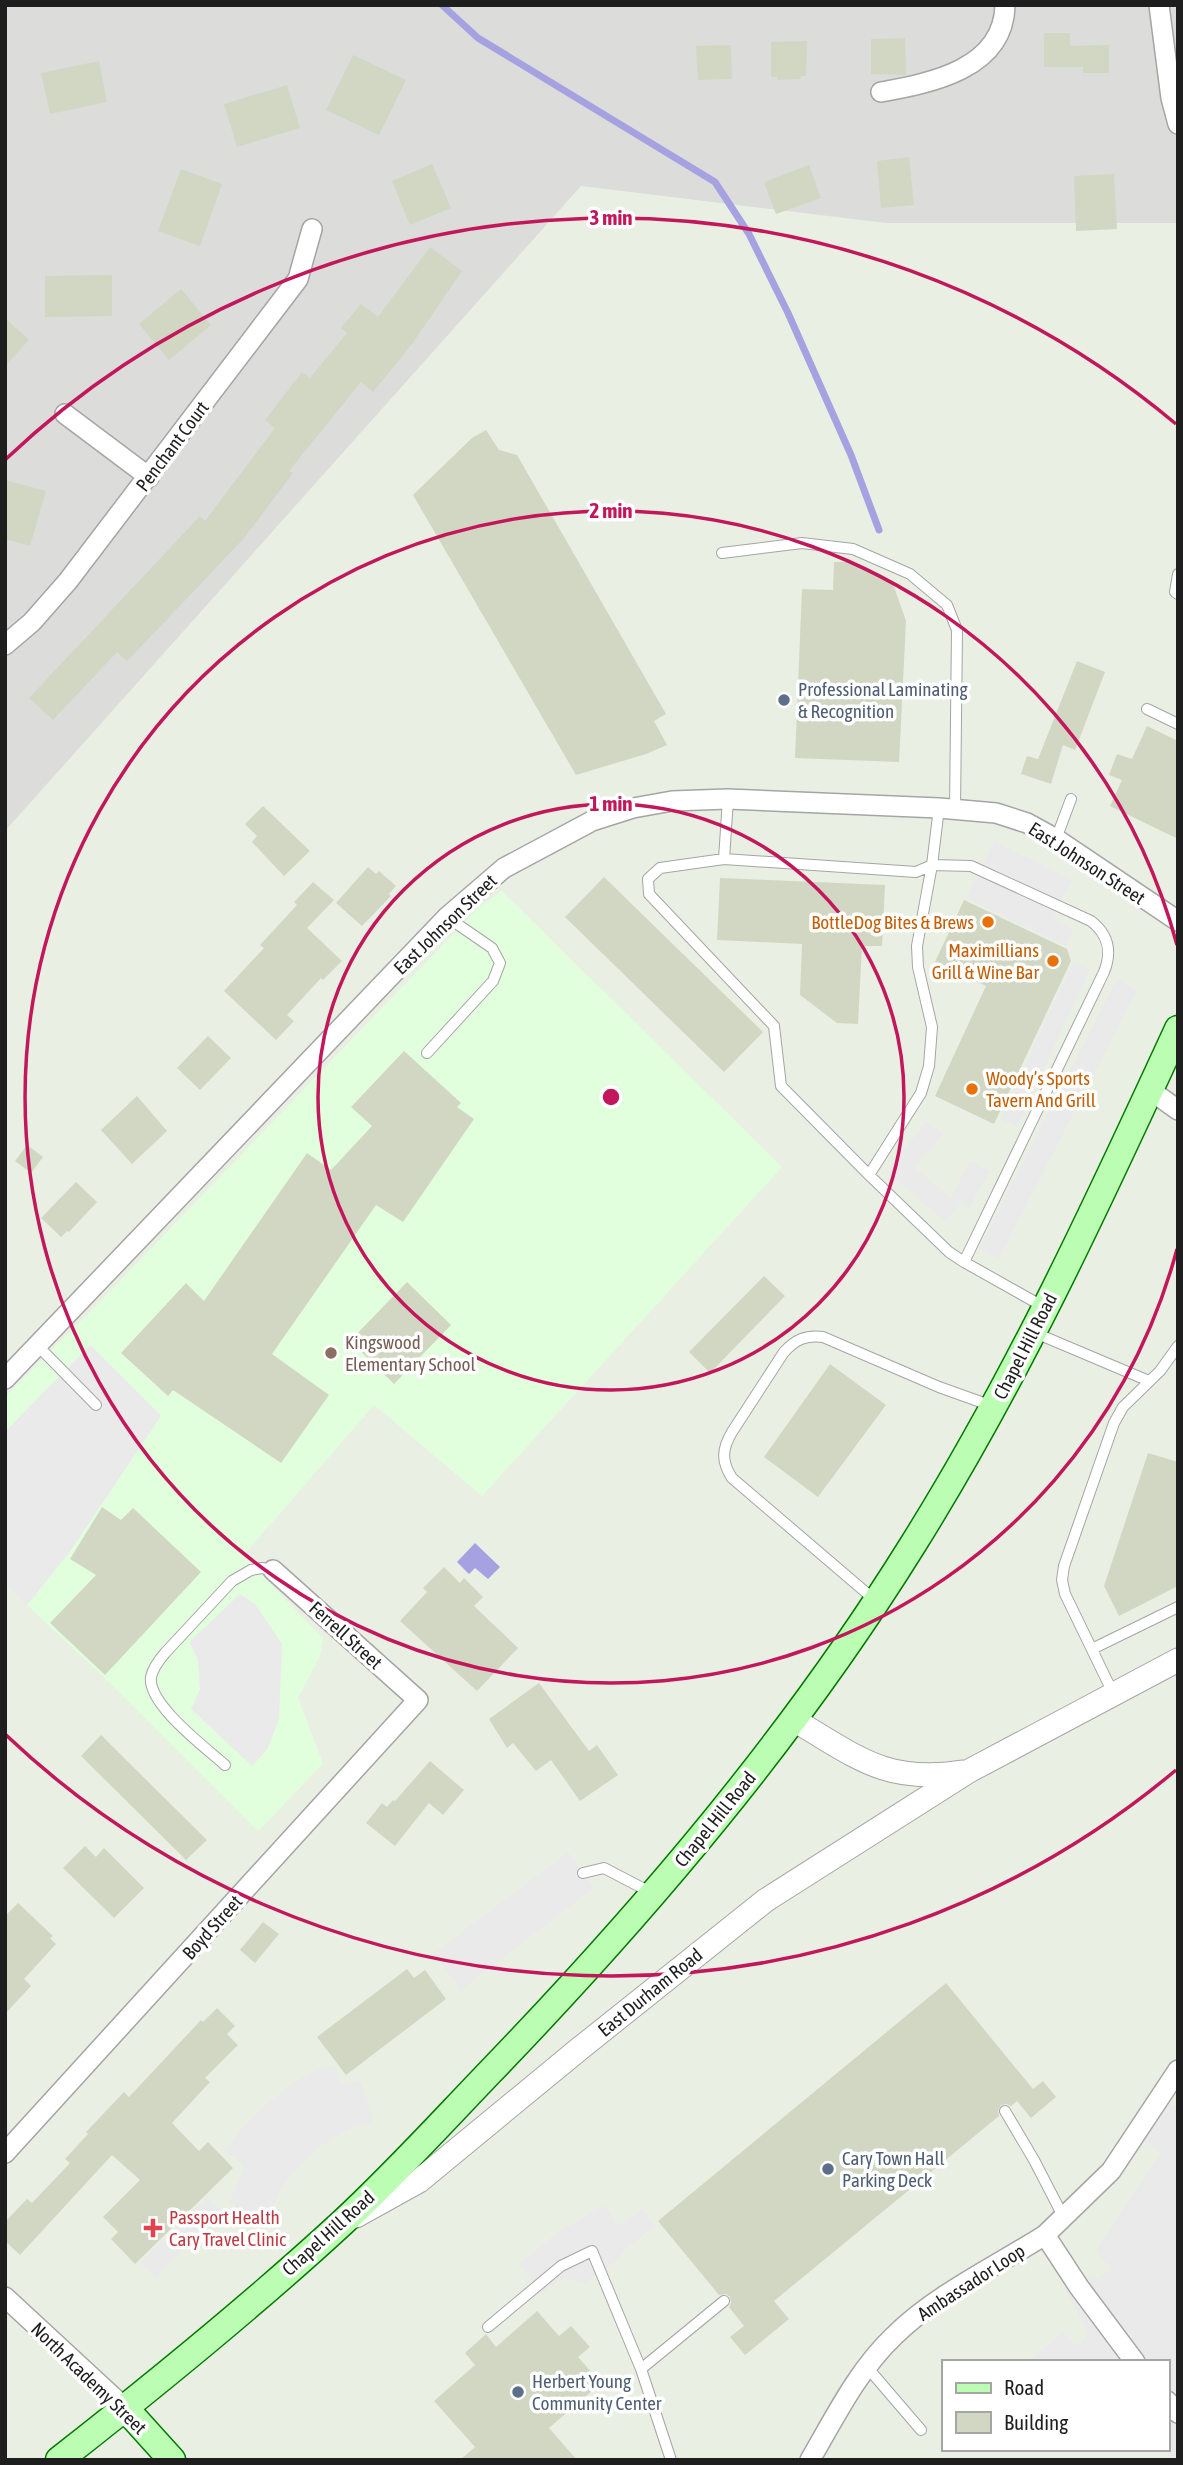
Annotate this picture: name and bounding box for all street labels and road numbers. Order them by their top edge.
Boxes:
street label: Penchant Court [131,397,213,495]
street label: East Johnson Street [1025,817,1149,909]
street label: East Johnson Street [389,869,501,979]
street label: Chapel Hill Road [989,1289,1061,1403]
street label: Ferrell Street [305,1597,387,1673]
street label: Chapel Hill Road [670,1767,760,1871]
street label: Boyd Street [177,1890,247,1964]
street label: East Durham Road [593,1943,707,2041]
street label: Chapel Hill Road [277,2186,379,2280]
street label: Ambassador Loop [913,2239,1029,2325]
street label: North Academy Street [27,2317,151,2439]

